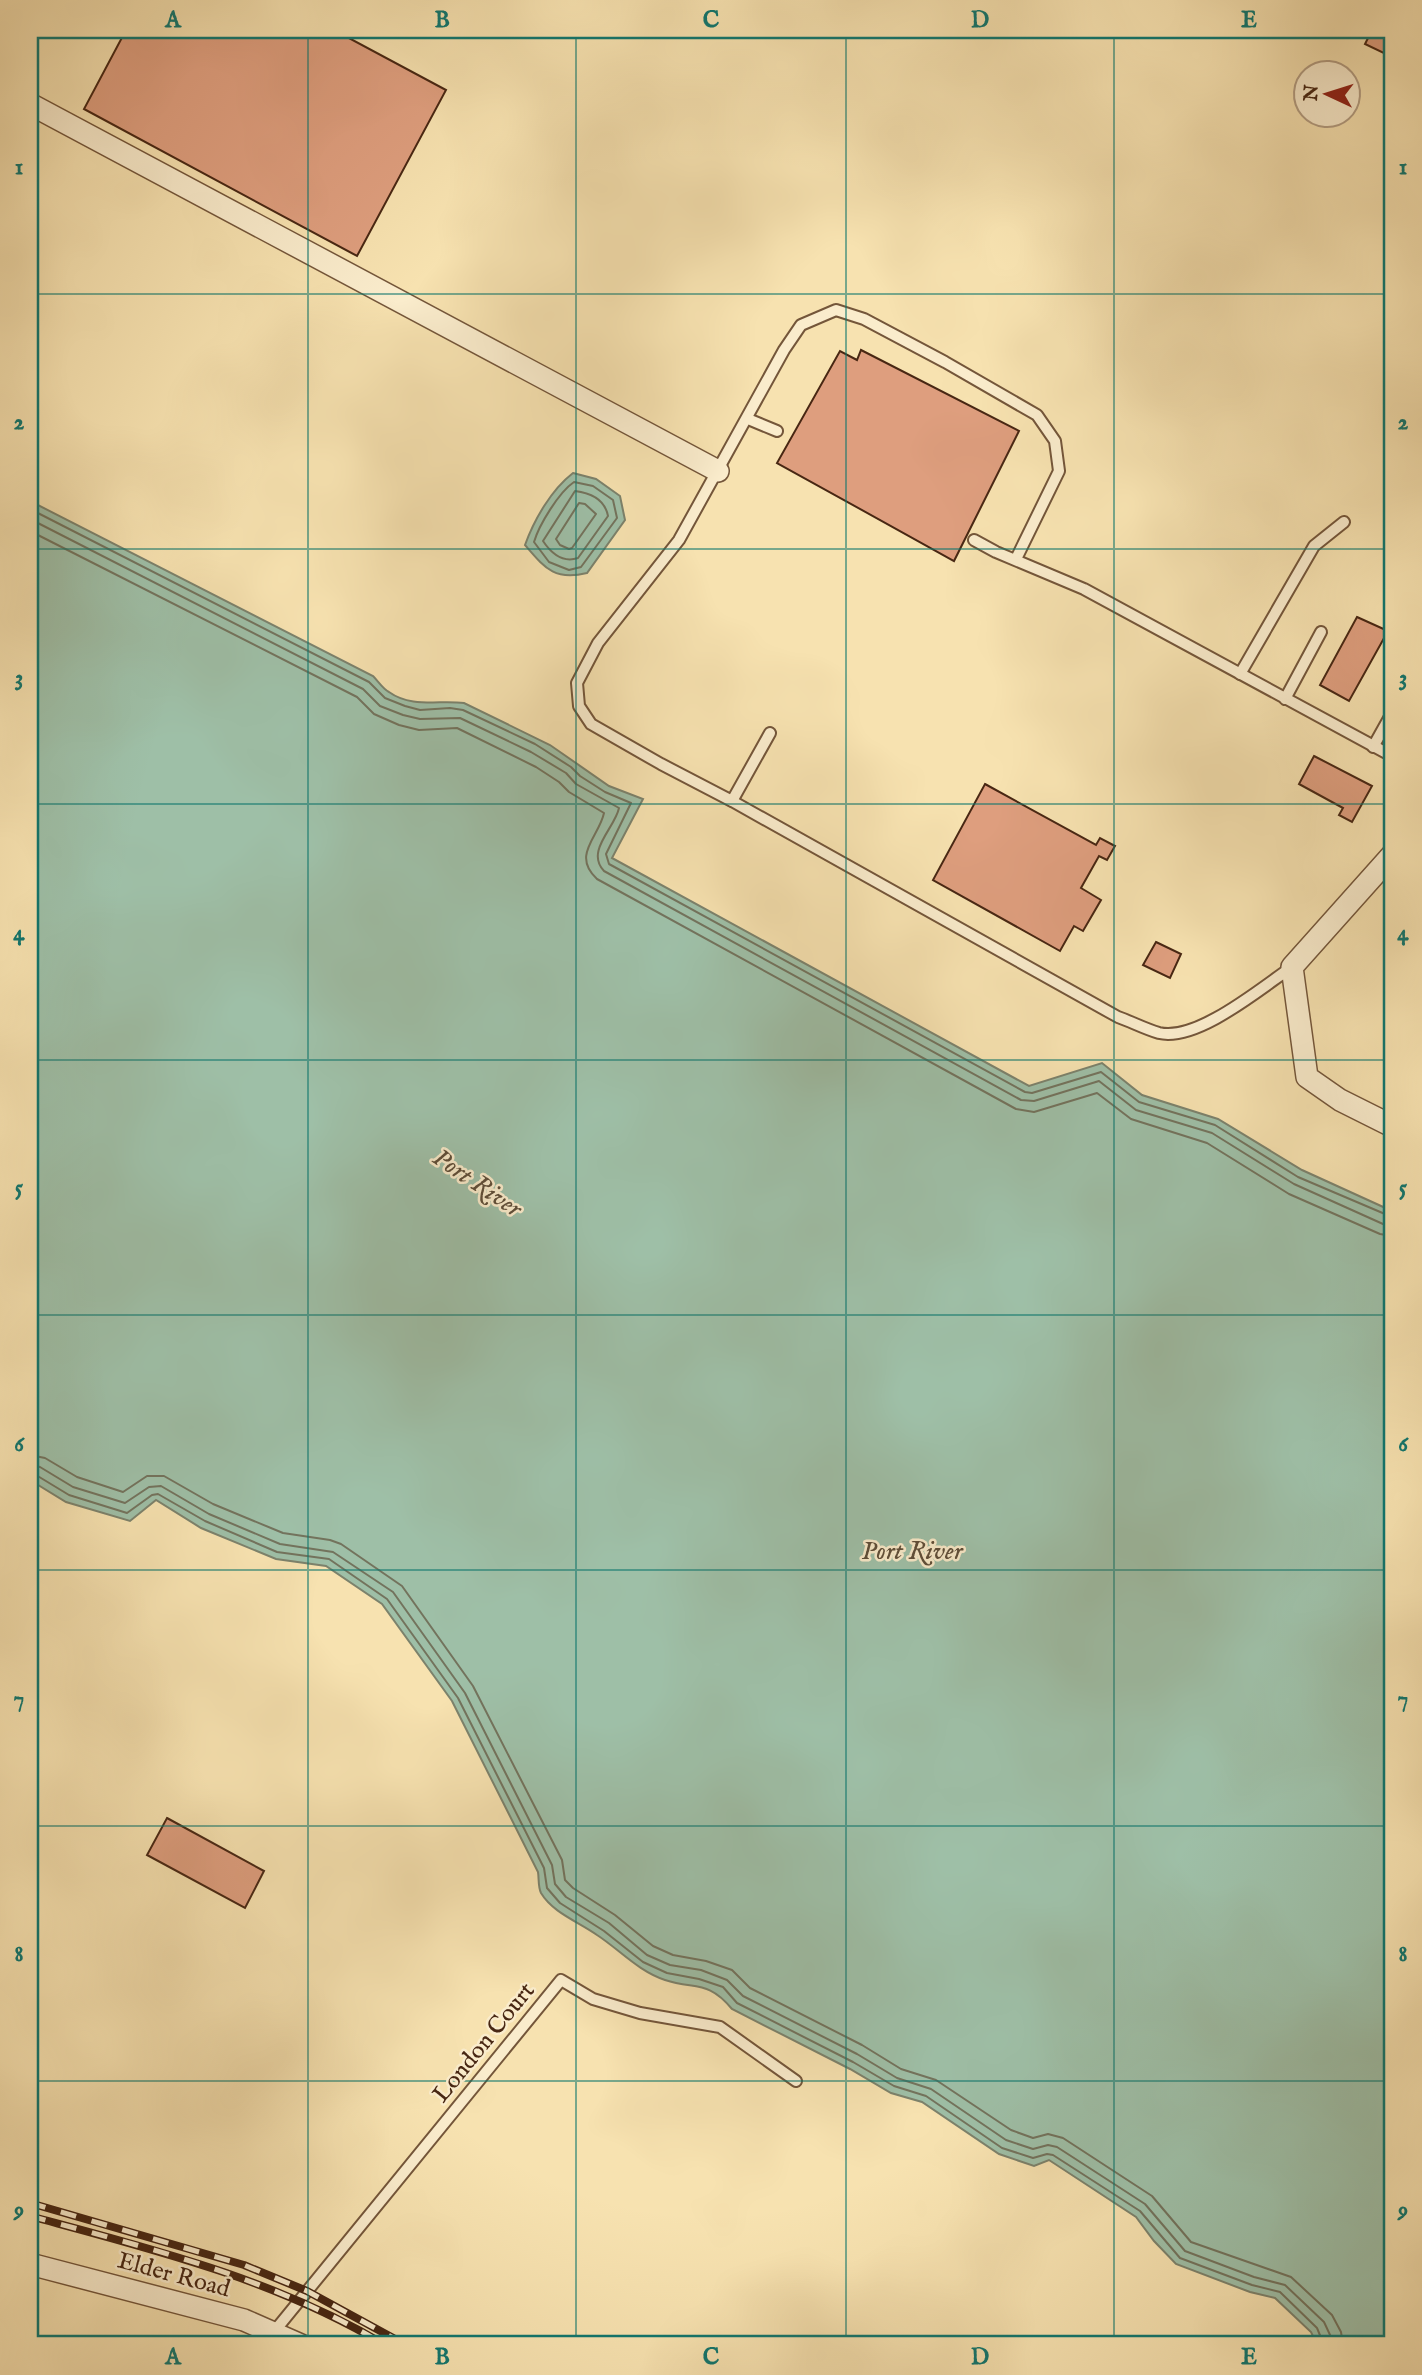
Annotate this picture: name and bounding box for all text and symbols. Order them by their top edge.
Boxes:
text: A [164,6,182,35]
text: B [434,6,450,35]
text: C [703,6,720,35]
text: D [971,6,989,35]
text: E [1241,6,1257,35]
north arrow [1292,60,1362,130]
text: N [1299,83,1325,103]
text: 1 [15,153,23,182]
text: 1 [1399,153,1407,182]
text: 2 [14,408,25,437]
text: 2 [1398,408,1409,437]
text: 3 [15,664,23,693]
text: 3 [1399,664,1407,693]
text: 4 [13,919,25,948]
text: 4 [1397,919,1409,948]
water label: Port River [426,1141,529,1226]
text: 5 [15,1174,24,1203]
text: 5 [1399,1174,1408,1203]
text: 6 [14,1430,25,1459]
text: 6 [1398,1430,1409,1459]
water label: Port River [861,1535,964,1568]
text: 7 [14,1685,24,1714]
text: 7 [1398,1685,1408,1714]
text: 8 [14,1940,24,1969]
text: 8 [1398,1940,1408,1969]
street label: London Court [426,1976,542,2109]
text: 9 [13,2196,24,2225]
text: 9 [1397,2196,1408,2225]
street label: Elder Road [114,2246,233,2305]
text: A [164,2343,182,2372]
text: B [434,2343,450,2372]
text: C [703,2343,720,2372]
text: D [971,2343,989,2372]
text: E [1241,2343,1257,2372]

